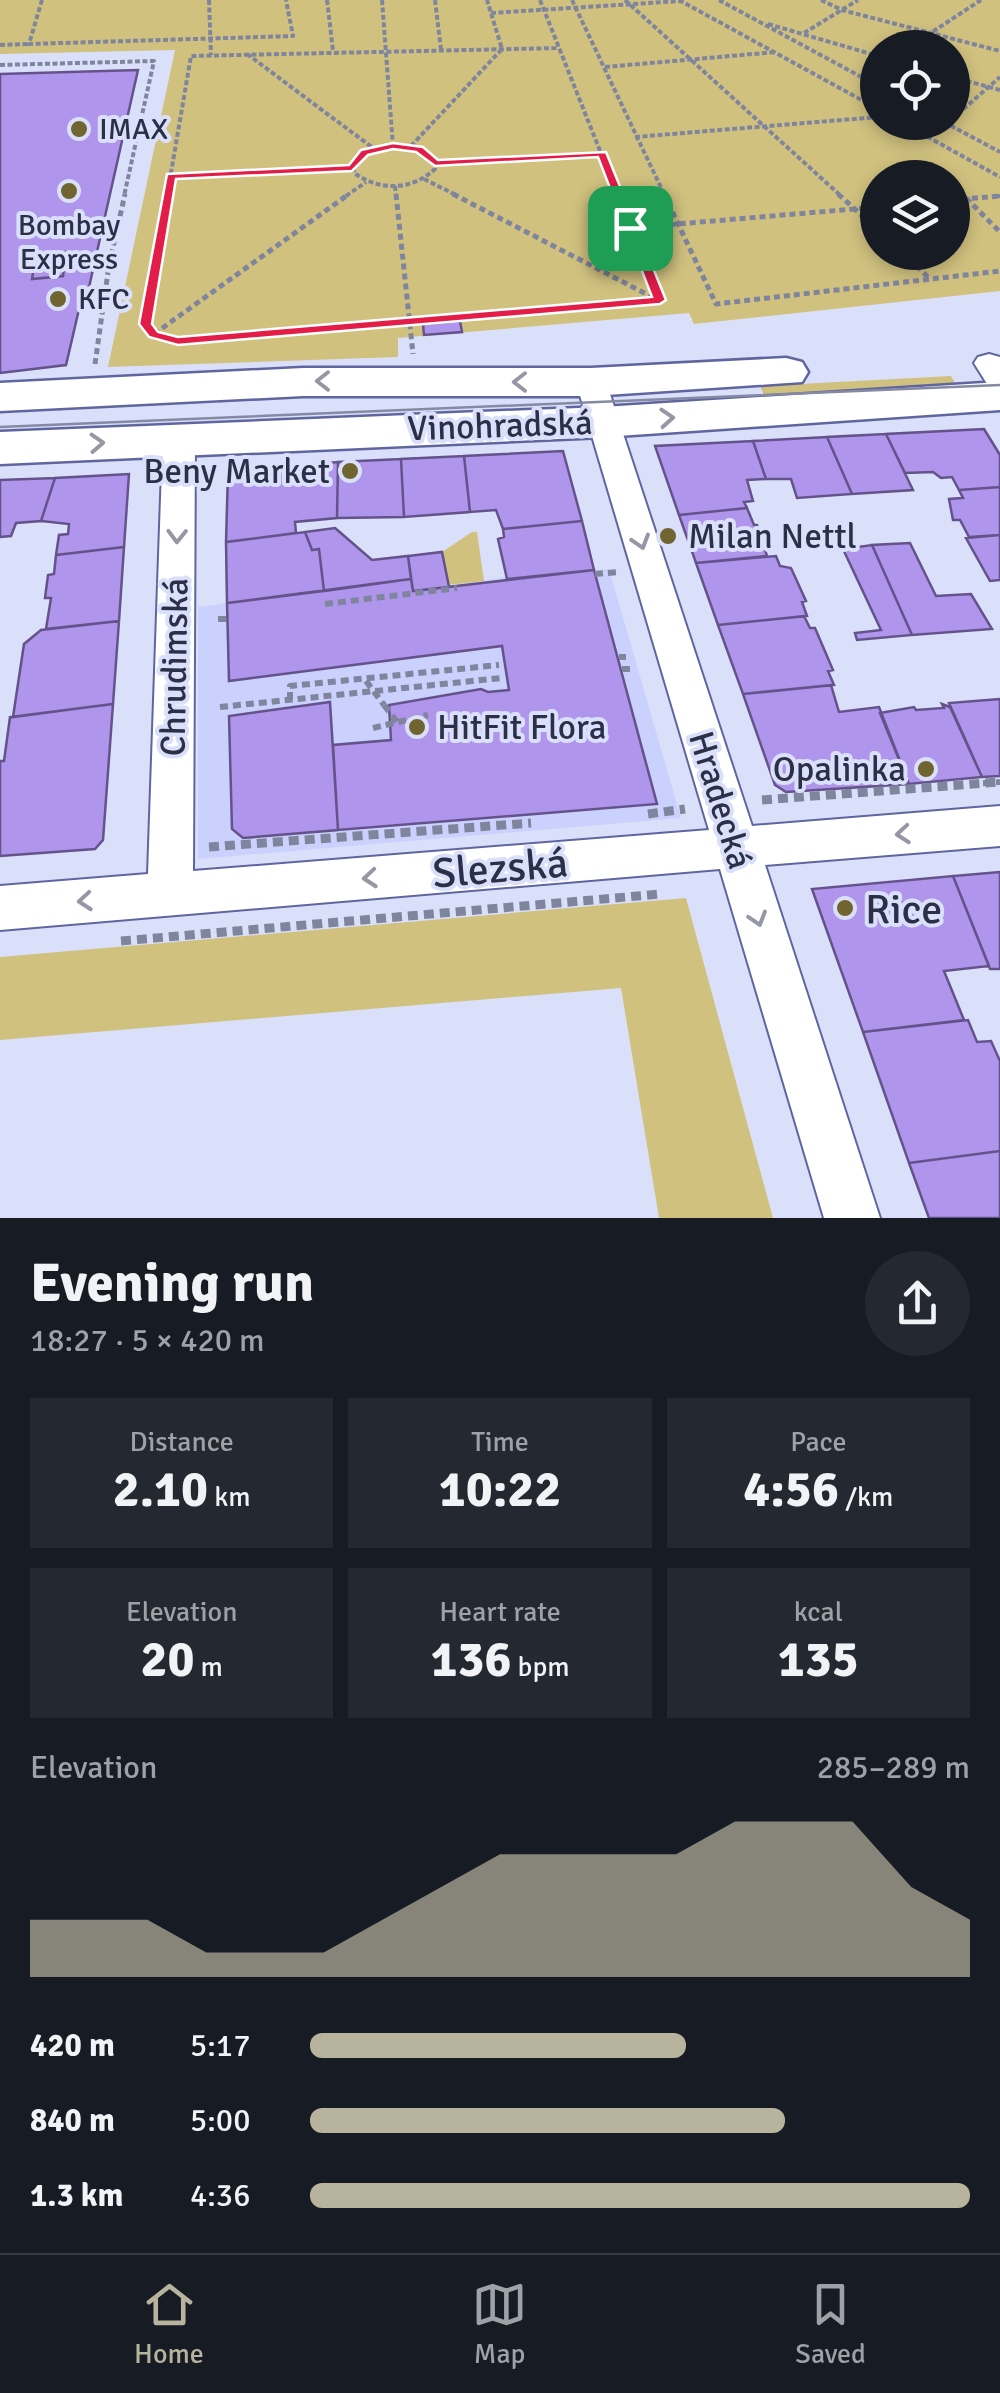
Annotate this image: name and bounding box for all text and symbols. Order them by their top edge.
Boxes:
map controls [860,30,970,270]
button: locate [860,30,970,140]
place label: IMAX [99,111,168,148]
marker: IMAX [68,118,90,140]
button: layers [860,160,970,270]
marker: Bombay Express [58,180,80,202]
pin [588,186,673,271]
icon: arrive [603,201,658,256]
place label: Bombay Express [18,207,120,278]
place label: KFC [78,281,130,318]
marker: KFC [47,288,69,310]
one-way arrow [315,371,331,392]
one-way arrow [512,371,528,392]
street label: Vinohradská [407,401,593,450]
one-way arrow [659,407,675,429]
one-way arrow [90,433,106,454]
place label: Beny Market [143,450,330,493]
marker: Beny Market [339,460,361,482]
place label: Milan Nettl [688,515,857,558]
marker: Milan Nettl [657,525,679,547]
one-way arrow [166,530,188,545]
one-way arrow [629,533,649,550]
street label: Chrudimská [151,577,198,757]
place label: HitFit Flora [437,706,606,749]
marker: HitFit Flora [406,716,428,738]
street label: Hradecká [679,726,762,874]
place label: Opalinka [773,748,906,791]
marker: Opalinka [915,758,937,780]
one-way arrow [894,823,910,844]
street label: Slezská [430,837,570,900]
one-way arrow [361,867,377,888]
place label: Rice [865,884,942,935]
one-way arrow [77,890,93,912]
marker: Rice [834,897,856,919]
one-way arrow [746,910,767,927]
text: Evening run [30,1249,314,1317]
button: share [865,1251,970,1356]
text: 18:27 · 5 × 420 m [30,1321,265,1360]
text: Distance [130,1425,234,1459]
text: Time [471,1425,529,1459]
text: Pace [790,1425,847,1459]
text: 2.10 [113,1459,208,1521]
text: 10:22 [439,1459,561,1521]
text: 4:56 [743,1459,839,1521]
text: km [208,1480,251,1514]
text: /km [839,1480,893,1514]
text: Elevation [126,1595,237,1629]
text: Heart rate [439,1595,561,1629]
text: kcal [794,1595,843,1629]
text: 20 [140,1629,194,1691]
text: 136 [430,1629,511,1691]
text: 135 [778,1629,859,1691]
text: m [194,1650,223,1684]
text: bpm [511,1650,570,1684]
text: Elevation [30,1748,157,1787]
text: 285–289 m [817,1748,970,1787]
text: 420 m [30,2026,115,2065]
text: 5:17 [190,2026,250,2065]
text: 840 m [30,2101,115,2140]
text: 5:00 [190,2101,250,2140]
text: 1.3 km [30,2176,123,2215]
text: 4:36 [190,2176,250,2215]
tab: Home [134,2277,204,2371]
tab: Map [472,2277,527,2371]
tab: Saved [795,2277,866,2371]

